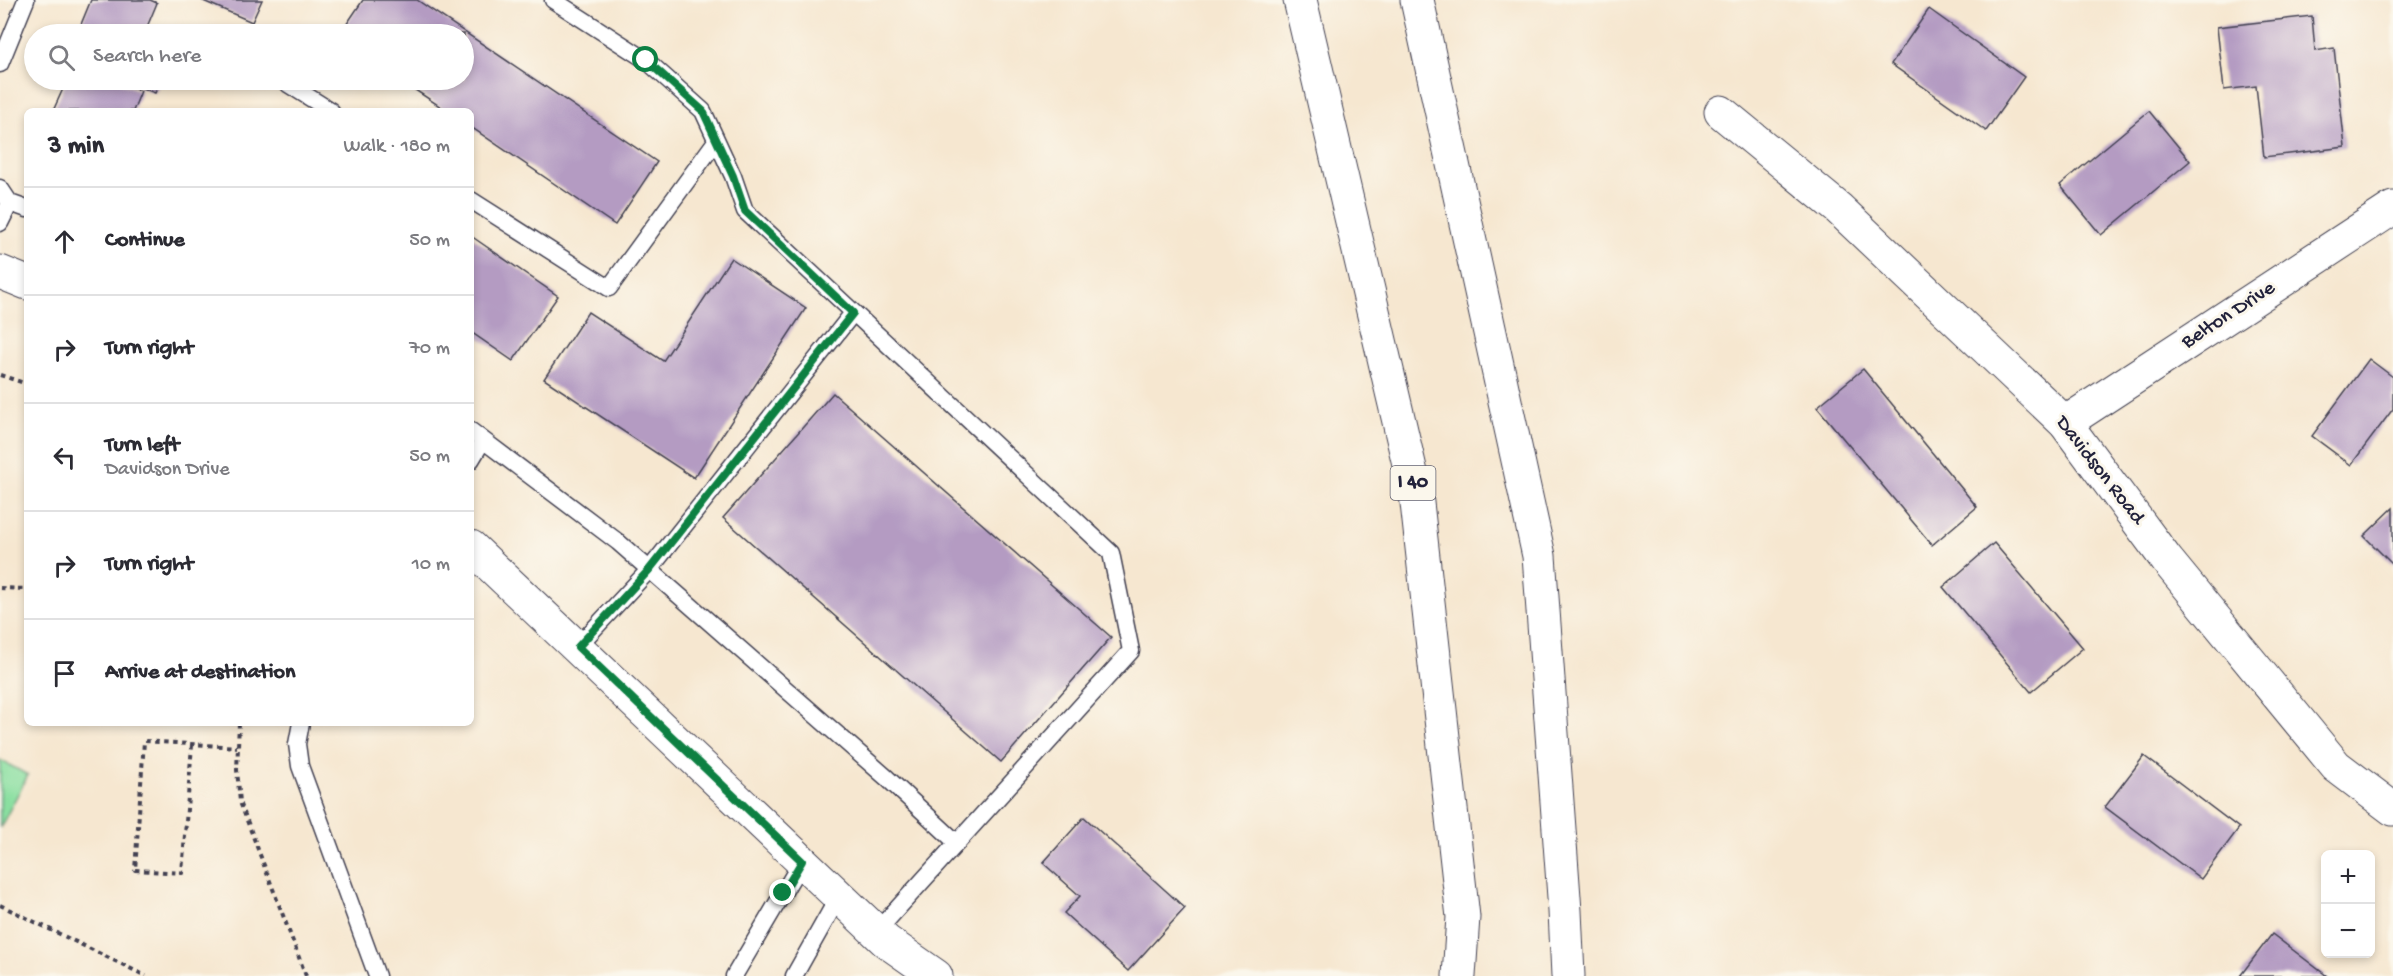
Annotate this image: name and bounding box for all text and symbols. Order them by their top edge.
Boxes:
search box [24,24,474,90]
icon: search [45,41,78,74]
text: Search here [93,44,201,70]
route start [632,46,658,72]
text: 3 min [48,132,104,163]
text: Walk · 180 m [343,136,450,159]
icon: ahead [48,225,81,258]
text: Continue [105,228,185,254]
text: 50 m [409,230,450,253]
street label: Belton Drive [2177,276,2281,356]
icon: right [48,333,81,366]
text: Turn right [105,336,193,362]
text: 70 m [409,338,450,361]
street label: Davidson Road [2048,410,2150,532]
text: Turn left [105,433,179,459]
icon: left [48,441,81,474]
text: 50 m [409,446,450,469]
text: Davidson Drive [105,459,230,482]
road number: I 40 [1390,466,1436,500]
icon: right [48,549,81,582]
text: Turn right [105,552,193,578]
text: 10 m [412,554,450,577]
icon: arrive [48,657,81,690]
text: Arrive at destination [105,660,295,686]
map controls [2321,850,2375,958]
button: + [2321,850,2375,904]
route end [769,879,795,905]
button: − [2321,904,2375,958]

